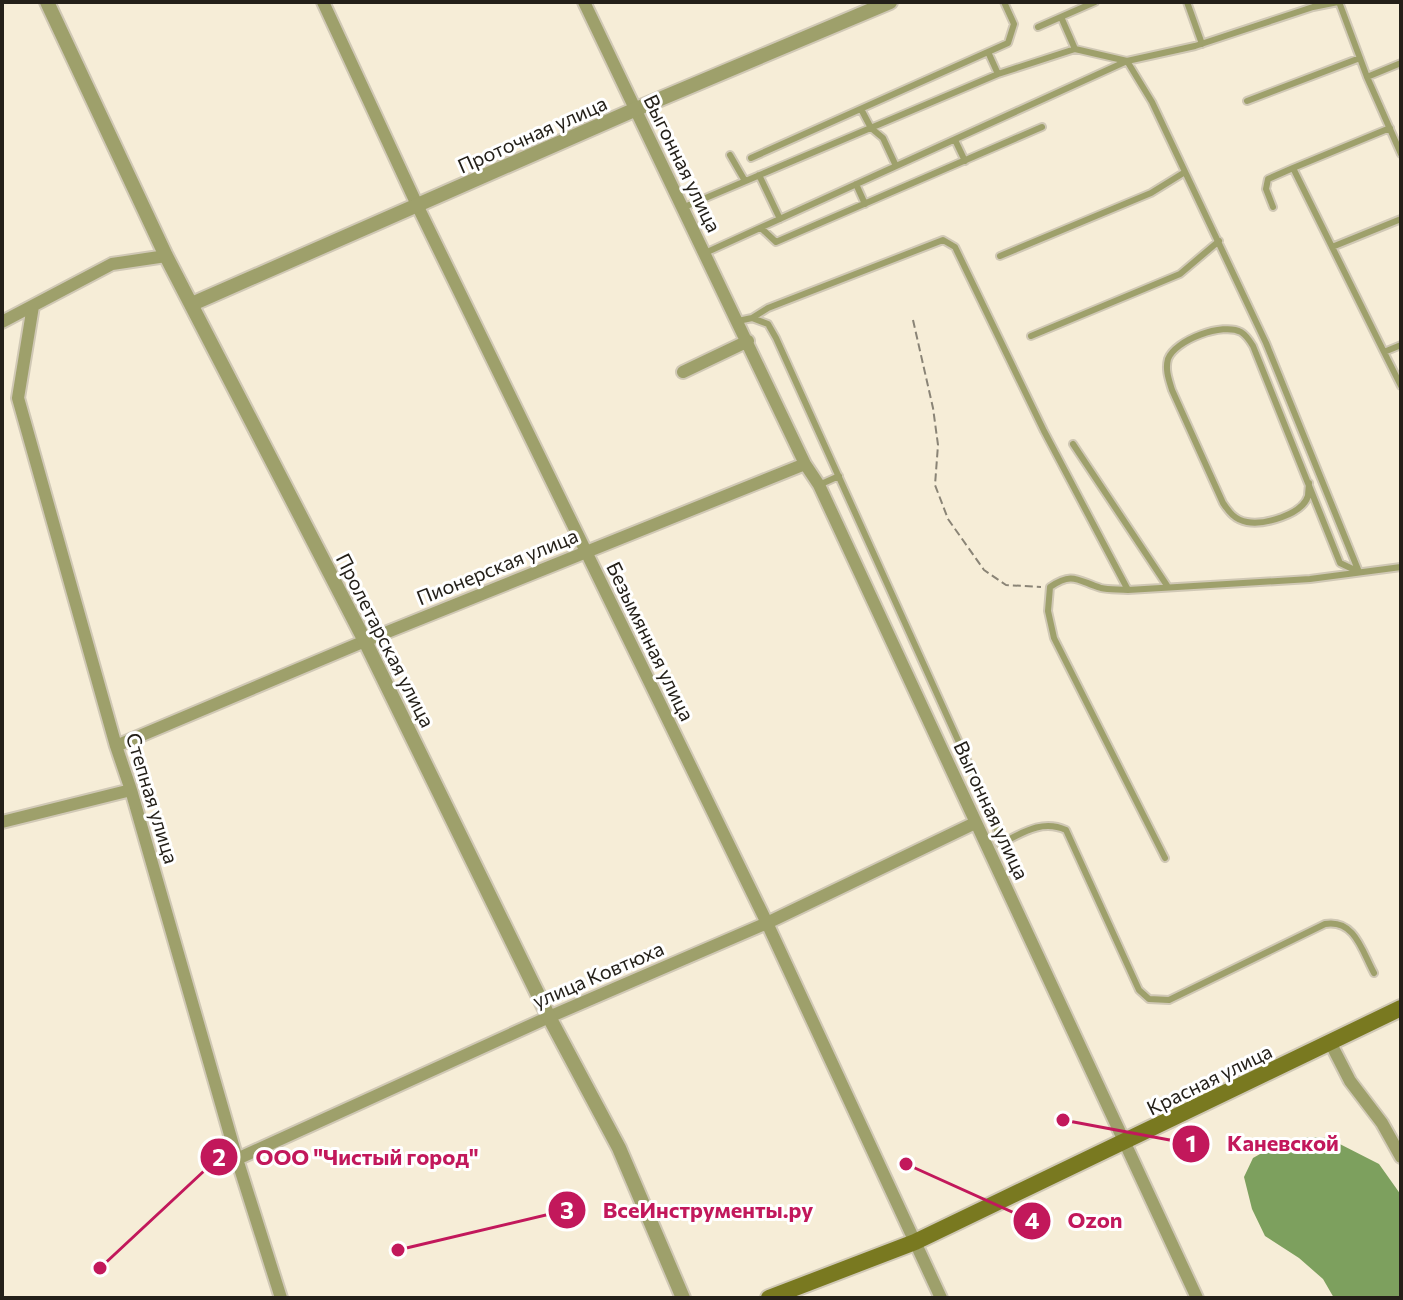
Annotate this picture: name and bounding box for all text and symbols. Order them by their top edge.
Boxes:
street label: Проточная улица [454,90,610,178]
street label: Выгонная улица [639,90,727,236]
street label: Пионерская улица [413,523,581,609]
street label: Пролетарская улица [332,549,440,731]
street label: Безымянная улица [602,557,700,725]
street label: Степная улица [122,730,184,866]
street label: Выгонная улица [949,737,1035,883]
street label: улица Ковтюха [529,936,667,1012]
street label: Красная улица [1143,1038,1275,1120]
callout: Каневской [1171,1121,1355,1167]
text: 1 [1186,1128,1196,1157]
text: Каневской [1227,1129,1339,1156]
callout: ООО "Чистый город" [199,1134,494,1180]
text: 2 [212,1142,226,1171]
text: ООО "Чистый город" [255,1143,479,1170]
callout: ВсеИнструменты.ру [547,1187,830,1233]
text: 3 [560,1195,574,1224]
text: ВсеИнструменты.ру [603,1196,813,1223]
callout: Ozon [1012,1198,1139,1244]
text: 4 [1025,1205,1040,1234]
text: Ozon [1067,1206,1123,1233]

